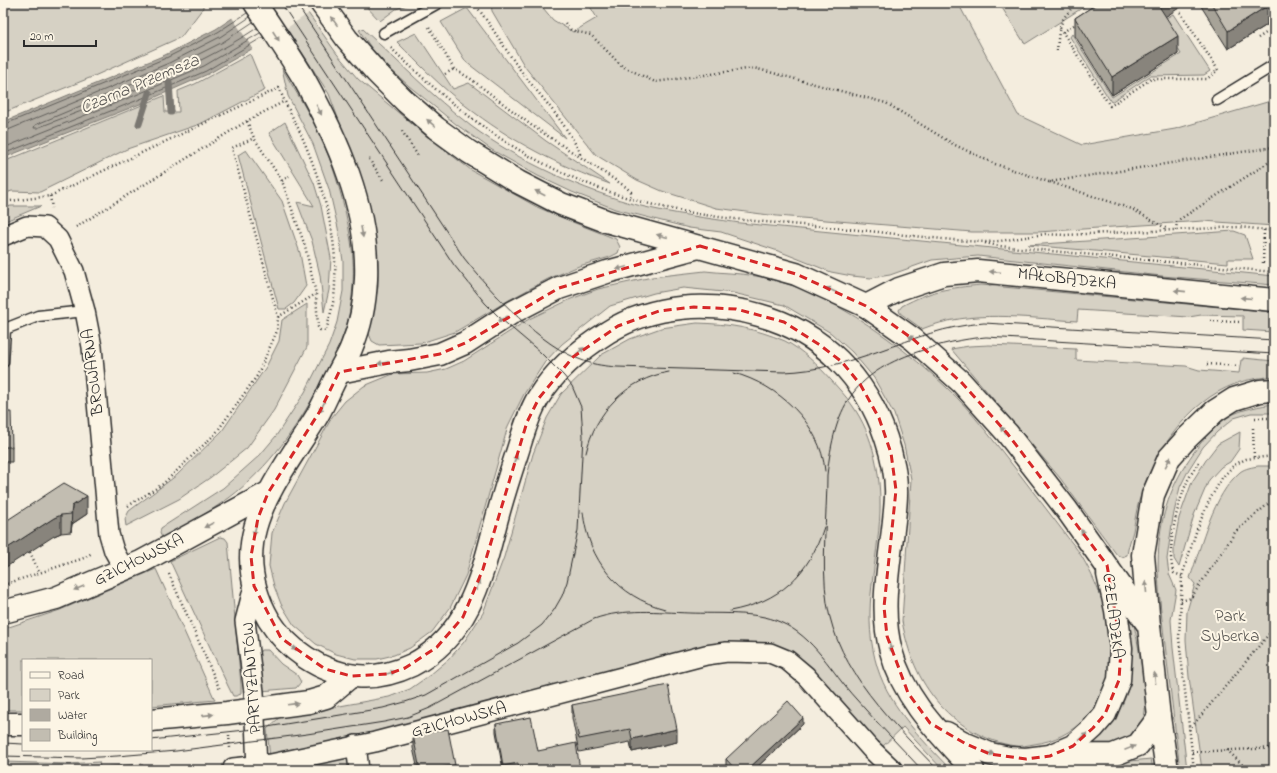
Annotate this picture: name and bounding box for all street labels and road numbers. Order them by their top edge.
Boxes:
street label: MAŁOBĄDZKA [1016,261,1118,297]
street label: BROWARNA [75,327,111,418]
street label: GZICHOWSKA [90,527,188,593]
street label: CZELADZKA [1095,572,1131,660]
street label: PARTYZANTÓW [236,621,268,735]
street label: GZICHOWSKA [409,695,509,745]

